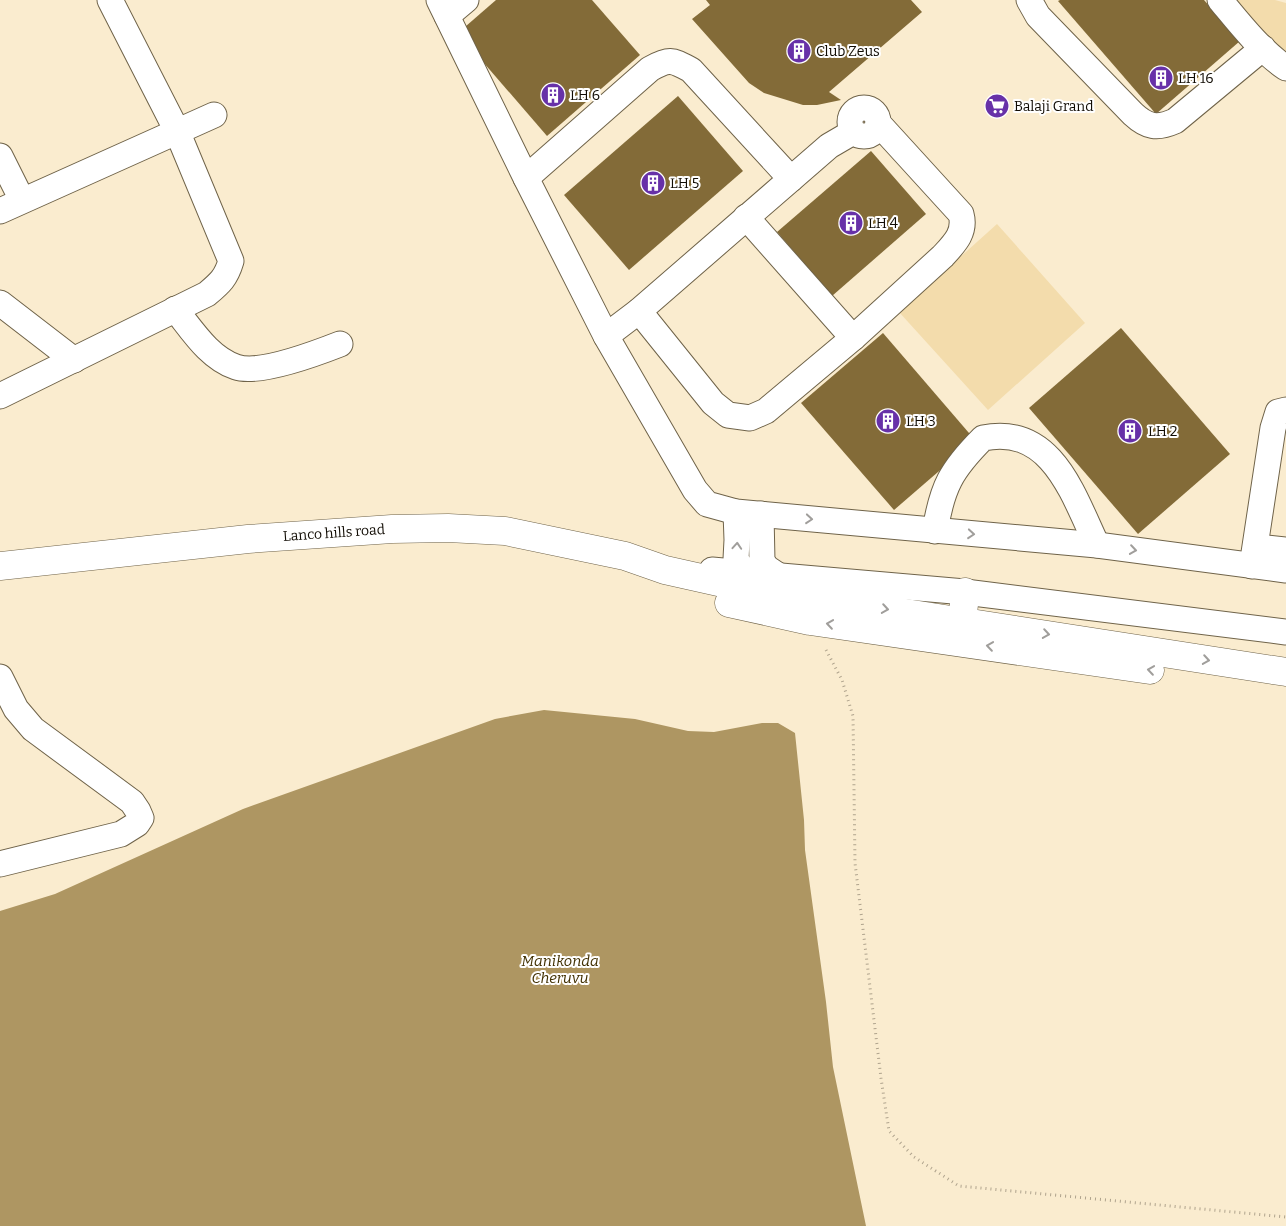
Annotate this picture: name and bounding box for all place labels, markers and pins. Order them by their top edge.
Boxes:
building icon: Club Zeus [786,38,812,64]
place label: Club Zeus [816,43,880,60]
building icon: LH 16 [1148,65,1174,91]
place label: LH 16 [1178,70,1214,87]
building icon: LH 6 [540,82,566,108]
place label: LH 6 [570,87,600,104]
supermarket icon: Balaji Grand [984,93,1010,119]
place label: Balaji Grand [1014,98,1094,115]
building icon: LH 5 [640,170,666,196]
place label: LH 5 [670,175,699,192]
building icon: LH 4 [838,210,864,236]
place label: LH 4 [868,215,898,232]
building icon: LH 3 [875,408,901,434]
place label: LH 3 [906,413,936,430]
building icon: LH 2 [1117,418,1143,444]
place label: LH 2 [1148,423,1177,440]

